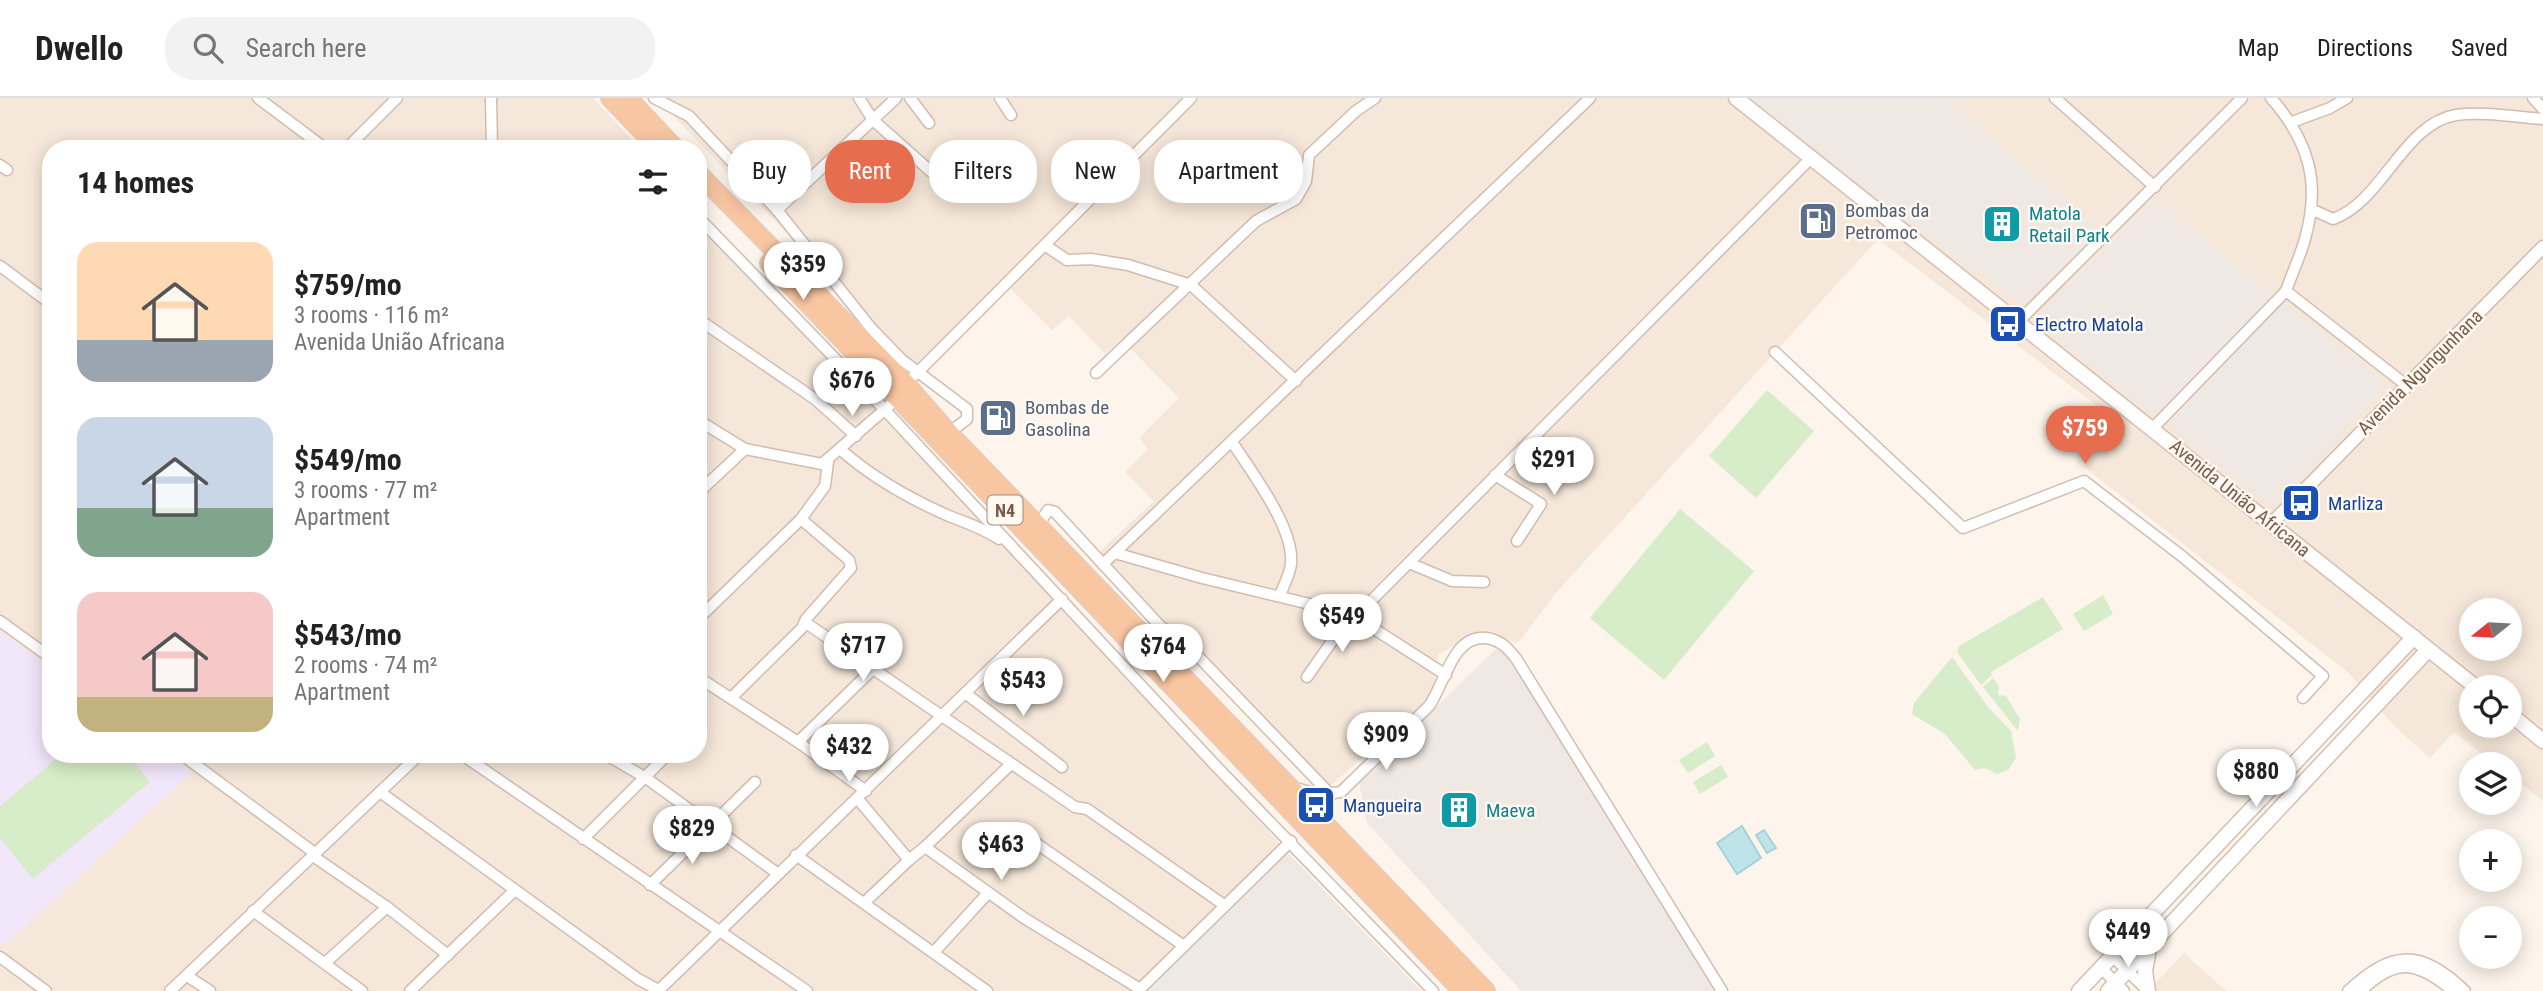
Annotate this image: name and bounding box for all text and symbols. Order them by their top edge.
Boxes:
search box [165,17,655,80]
text: Dwello [35,29,123,68]
icon: search [189,29,227,67]
text: Search here [245,33,366,63]
text: Map [2238,34,2279,62]
text: Directions [2317,34,2413,62]
text: Saved [2451,34,2508,62]
chip: Buy [728,140,811,203]
chip: Rent [825,140,915,203]
chip: Filters [929,140,1037,203]
chip: New [1051,140,1140,203]
chip: Apartment [1154,140,1303,203]
icon: filters [634,163,672,201]
text: 14 homes [77,165,194,200]
place label: Bombas da Petromoc [1845,199,1929,244]
fuel station icon: Bombas da Petromoc [1797,200,1839,242]
place label: Matola Retail Park [2029,202,2110,247]
building icon: Matola Retail Park [1981,203,2023,245]
pin: $359 [762,242,844,302]
text: $359 [780,251,826,278]
text: $759/mo [294,267,402,302]
icon: home [133,270,217,354]
text: 3 rooms · 116 m² [294,302,449,329]
bus stop icon: Electro Matola [1987,303,2029,345]
street label: Avenida Ngungunhana [2353,305,2487,439]
place label: Electro Matola [2035,313,2144,336]
text: Avenida União Africana [294,329,505,356]
pin: $676 [811,358,893,418]
text: $676 [829,367,875,394]
place label: Bombas de Gasolina [1025,396,1109,441]
fuel station icon: Bombas de Gasolina [977,397,1019,439]
pin: $759 [2044,406,2126,466]
text: $759 [2062,415,2108,442]
street label: Avenida União Africana [2165,434,2315,562]
pin: $291 [1513,438,1595,497]
text: $549/mo [294,442,402,477]
icon: home [133,445,217,529]
text: $291 [1531,446,1577,473]
text: 3 rooms · 77 m² [294,477,437,504]
bus stop icon: Marliza [2280,482,2322,524]
place label: Marliza [2328,492,2383,515]
road number: N4 [988,496,1023,524]
text: Apartment [294,504,390,531]
pin: $549 [1301,594,1383,654]
north arrow [2459,598,2522,662]
map controls [2459,598,2522,969]
text: $549 [1319,603,1365,630]
text: $543/mo [294,617,402,652]
icon: home [133,620,217,704]
pin: $717 [822,624,904,683]
pin: $764 [1122,624,1204,684]
text: $717 [840,632,886,659]
text: $764 [1140,633,1186,660]
text: 2 rooms · 74 m² [294,652,437,679]
pin: $543 [982,658,1064,718]
text: $543 [1000,667,1046,694]
button: locate [2459,675,2522,738]
text: Apartment [294,679,390,706]
pin: $909 [1345,712,1427,772]
text: $909 [1363,721,1409,748]
pin: $432 [808,724,890,784]
text: $432 [826,733,872,760]
pin: $880 [2215,750,2297,809]
button: layers [2459,752,2522,815]
text: $880 [2233,758,2279,785]
bus stop icon: Mangueira [1295,784,1337,826]
building icon: Maeva [1438,789,1480,831]
place label: Mangueira [1343,794,1422,817]
place label: Maeva [1486,799,1535,822]
pin: $829 [651,806,733,866]
text: $829 [669,815,715,842]
pin: $463 [960,822,1042,882]
button: + [2459,829,2522,892]
text: $463 [978,831,1024,858]
button: − [2459,906,2522,969]
pin: $449 [2087,910,2169,969]
text: $449 [2105,918,2151,945]

